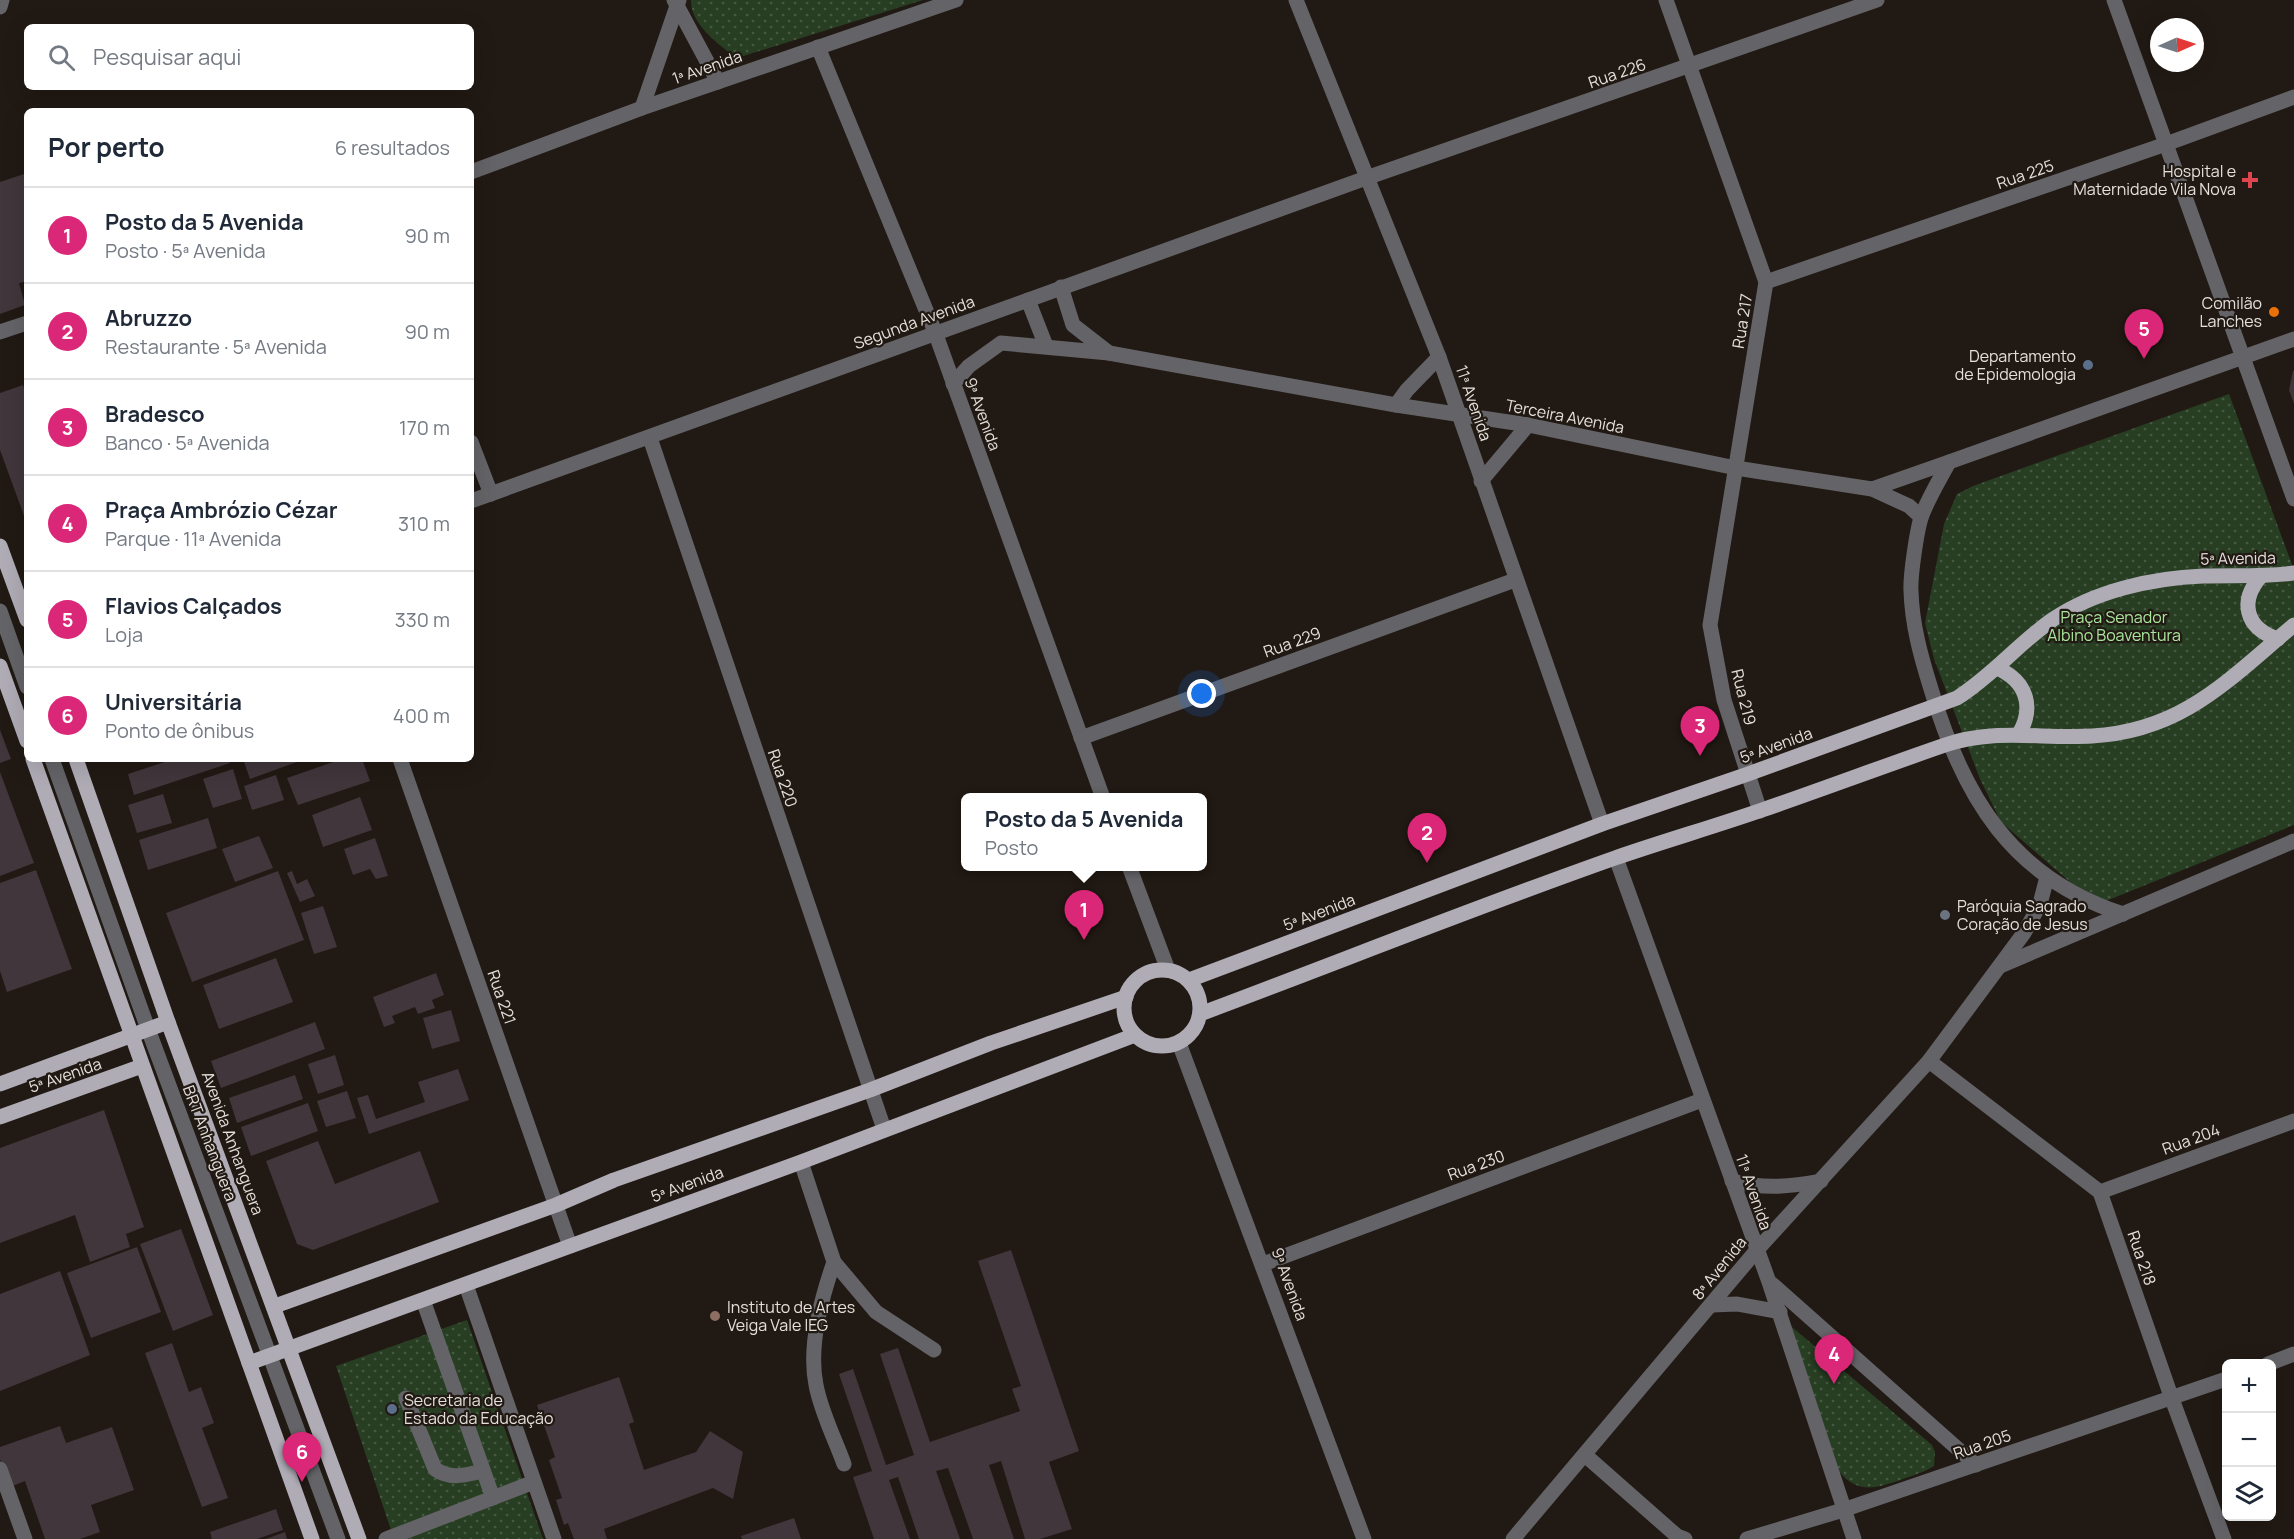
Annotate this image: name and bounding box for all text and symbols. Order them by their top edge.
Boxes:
north arrow [2150,18,2204,72]
search box [24,24,474,90]
icon: search [45,41,78,74]
text: Pesquisar aqui [93,42,241,72]
street label: 1ª Avenida [669,45,745,89]
street label: Rua 226 [1585,53,1649,93]
text: Por perto [48,129,165,165]
text: 6 resultados [335,134,450,161]
street label: Rua 225 [1993,154,2057,194]
place label: Hospital e Maternidade Vila Nova [2073,160,2236,200]
marker: Hospital e Maternidade Vila Nova [2241,171,2259,189]
text: Posto da 5 Avenida [105,207,304,237]
text: 1 [63,222,72,249]
text: 90 m [404,222,450,249]
text: Posto · 5ª Avenida [105,237,266,264]
street label: Segunda Avenida [850,290,978,354]
street label: Rua 217 [1727,292,1757,350]
place label: Comilão Lanches [2199,292,2262,332]
text: Abruzzo [105,303,192,333]
marker: Comilão Lanches [2267,305,2281,319]
pin: 5 [2124,310,2164,359]
text: 2 [62,318,73,345]
text: 90 m [404,318,450,345]
text: Restaurante · 5ª Avenida [105,333,327,360]
place label: Departamento de Epidemologia [1955,345,2076,385]
marker: Departamento de Epidemologia [2081,358,2095,372]
street label: 11ª Avenida [1451,362,1497,444]
street label: 9ª Avenida [960,374,1006,454]
street label: Terceira Avenida [1504,394,1626,438]
text: Bradesco [105,399,205,429]
text: 3 [62,414,73,441]
text: 170 m [399,414,450,441]
text: Banco · 5ª Avenida [105,429,270,456]
text: Praça Ambrózio Cézar [105,495,338,525]
text: 4 [61,510,74,537]
text: 310 m [398,510,450,537]
text: Parque · 11ª Avenida [105,525,281,552]
street label: 5ª Avenida [2200,546,2276,570]
text: Flavios Calçados [105,591,282,621]
text: 5 [62,606,73,633]
text: 330 m [395,606,450,633]
park label: Praça Senador Albino Boaventura [2047,606,2181,646]
text: Loja [105,621,143,648]
street label: Rua 229 [1260,621,1324,663]
street label: Rua 219 [1726,667,1762,727]
your location [1187,679,1216,708]
text: Universitária [105,687,242,717]
text: 6 [61,702,74,729]
text: 400 m [393,702,450,729]
pin: 3 [1680,706,1720,756]
text: Ponto de ônibus [105,717,254,744]
street label: 5ª Avenida [1737,722,1815,768]
street label: Rua 220 [763,746,803,810]
popup [961,793,1207,871]
text: Posto da 5 Avenida [985,804,1183,834]
pin: 2 [1408,814,1446,863]
text: Posto [985,834,1038,861]
street label: 5ª Avenida [1280,888,1358,936]
pin: 1 [1064,890,1104,940]
place label: Paróquia Sagrado Coração de Jesus [1957,895,2088,935]
marker: Paróquia Sagrado Coração de Jesus [1938,908,1952,922]
street label: Rua 221 [482,967,522,1027]
street label: 5ª Avenida [26,1052,104,1098]
street label: Avenida Anhanguera [197,1068,269,1218]
street label: BRT Anhanguera [178,1082,242,1204]
street label: Rua 204 [2159,1118,2223,1160]
street label: Rua 230 [1444,1145,1508,1185]
street label: 11ª Avenida [1731,1151,1777,1233]
street label: 5ª Avenida [648,1161,726,1207]
street label: Rua 218 [2122,1228,2162,1288]
street label: 8ª Avenida [1687,1232,1751,1304]
street label: 9ª Avenida [1267,1244,1313,1324]
place label: Instituto de Artes Veiga Vale IEG [727,1296,855,1336]
marker: Instituto de Artes Veiga Vale IEG [708,1309,722,1323]
pin: 4 [1814,1334,1854,1384]
map controls [2222,1359,2276,1521]
button: + [2222,1359,2276,1413]
place label: Secretaria de Estado da Educação [404,1389,553,1429]
marker: Secretaria de Estado da Educação [385,1402,399,1416]
button: − [2222,1413,2276,1467]
street label: Rua 205 [1950,1424,2014,1464]
pin: 6 [282,1432,322,1482]
button: layers [2222,1467,2276,1521]

